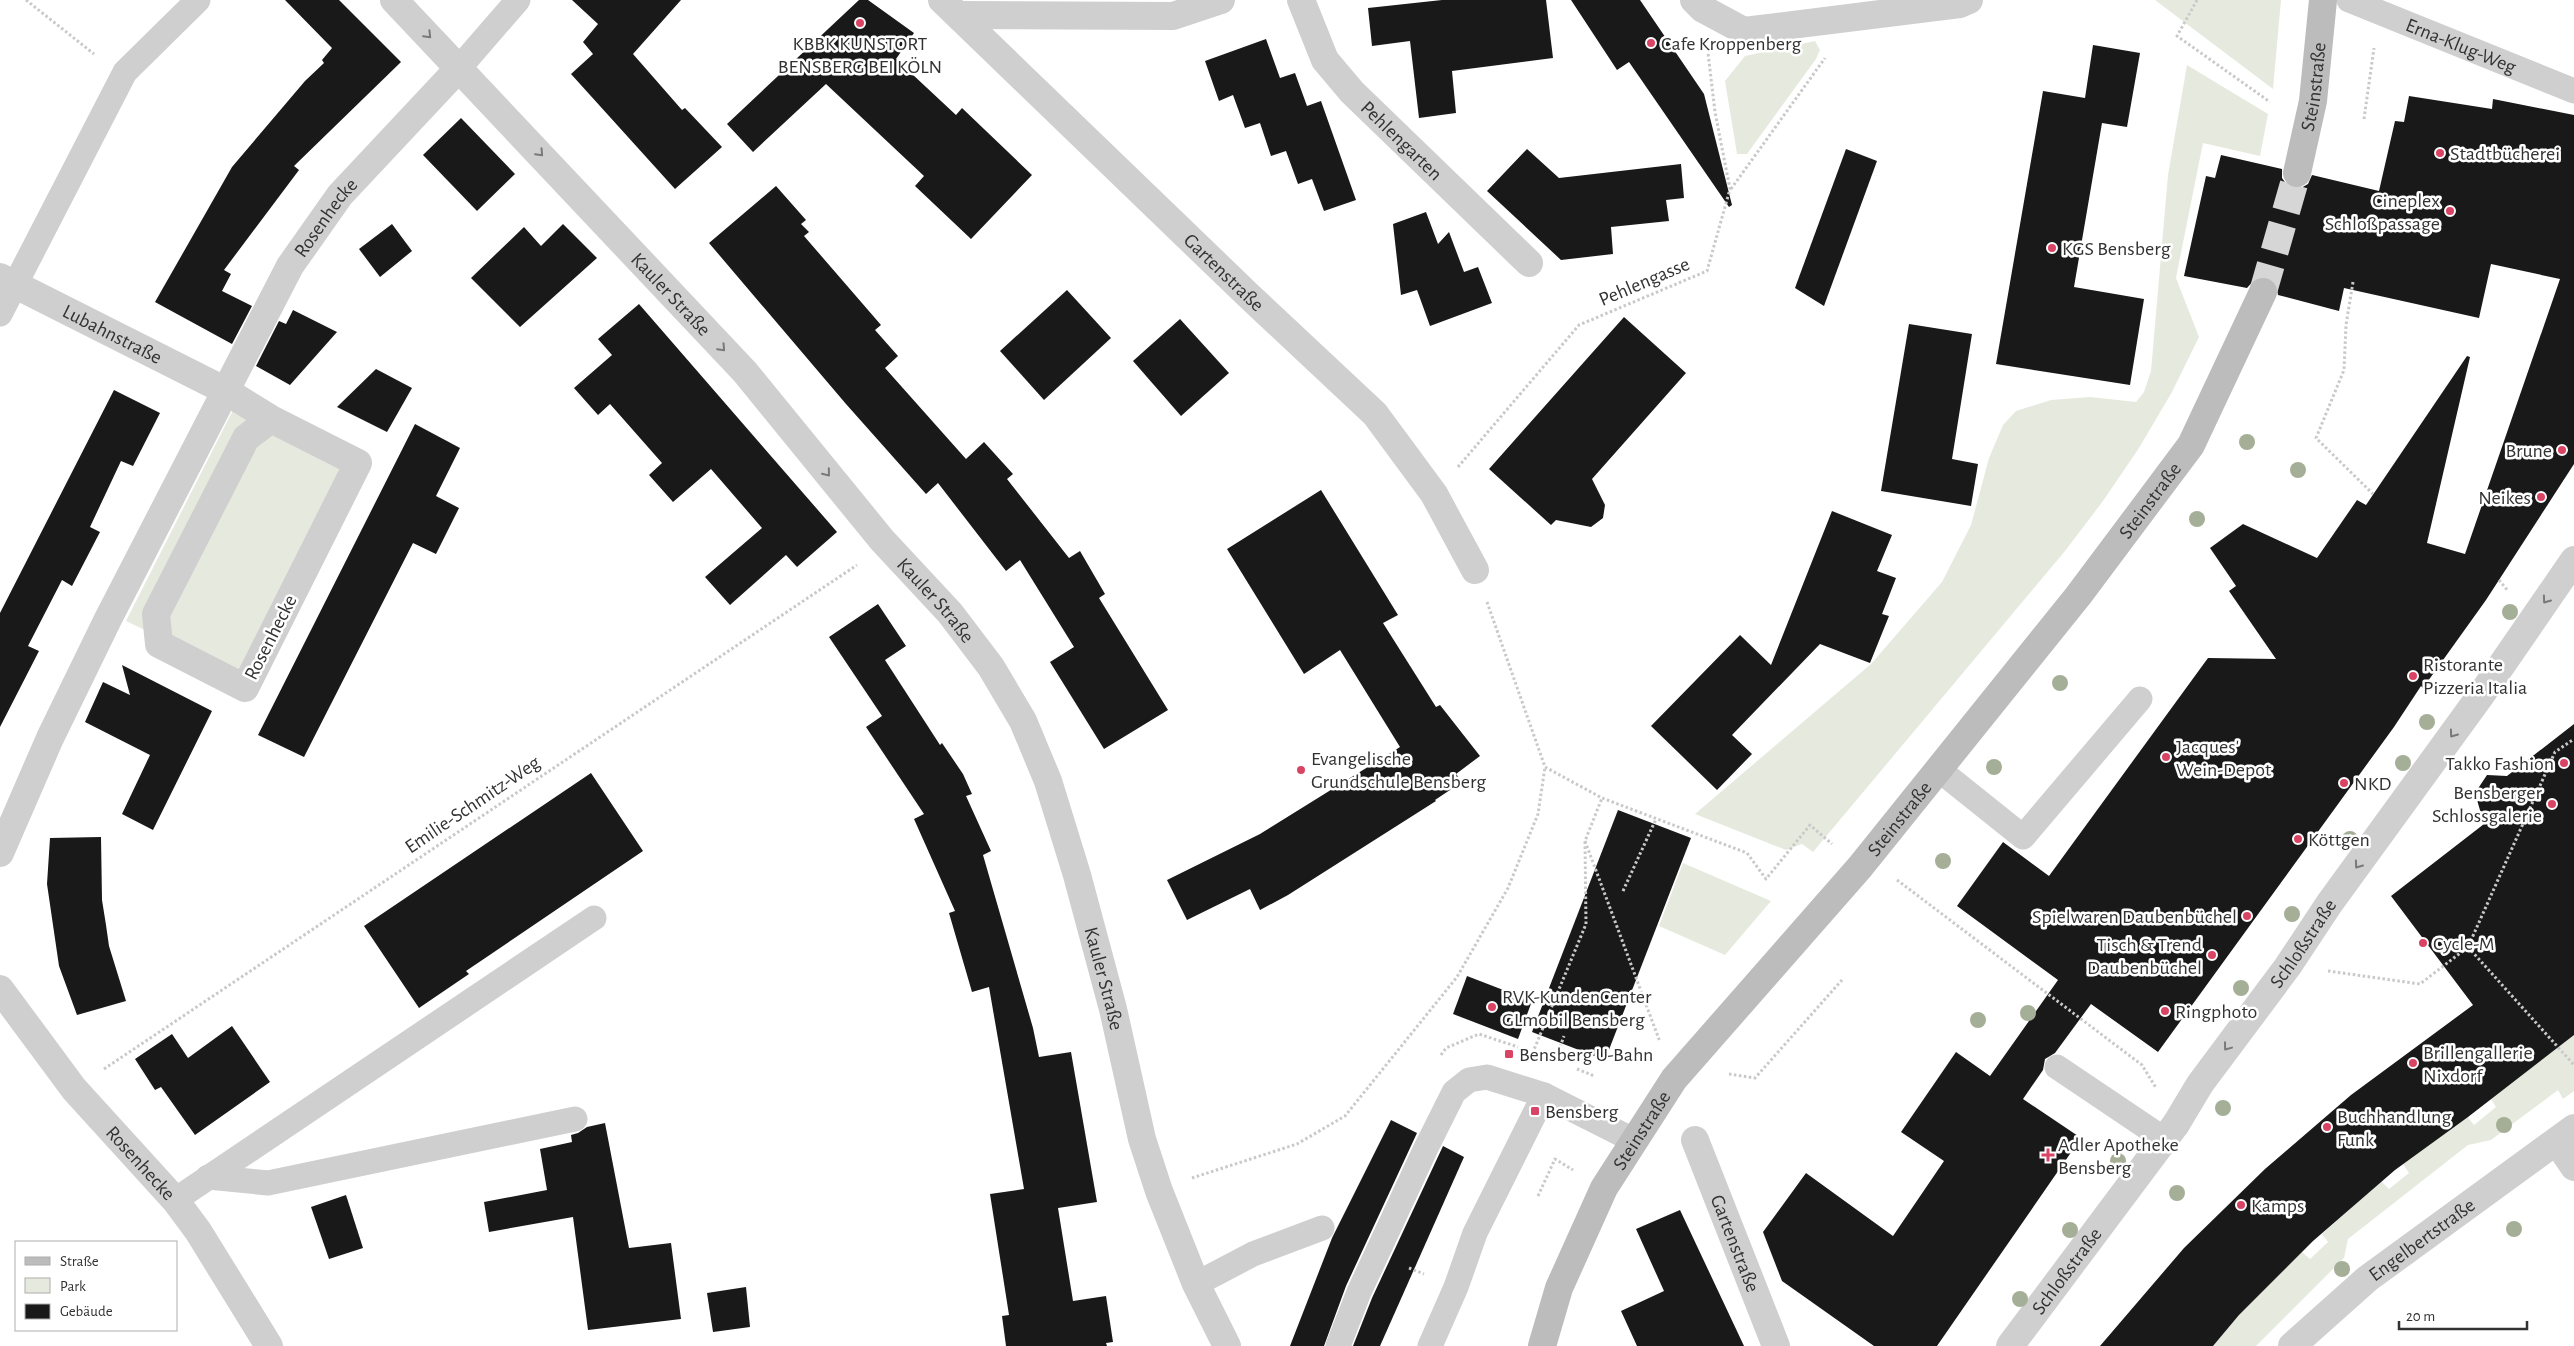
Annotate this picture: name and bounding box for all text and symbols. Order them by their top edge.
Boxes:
street label: Erna-Klug-Weg [2403,15,2519,78]
marker: KBBK KUNSTORT BENSBERG BEI KÖLN [854,17,866,29]
one-way arrow [422,29,431,38]
place label: KBBK KUNSTORT BENSBERG BEI KÖLN [778,34,942,77]
place label: Cafe Kroppenberg [1661,34,1802,54]
marker: Cafe Kroppenberg [1645,37,1657,49]
street label: Steinstraße [2298,41,2330,133]
street label: Pehlengarten [1357,98,1446,184]
place label: Stadtbücherei [2450,144,2560,164]
one-way arrow [534,147,543,156]
marker: Stadtbücherei [2434,147,2446,159]
street label: Rosenhecke [291,175,361,261]
place label: Cineplex Schloßpassage [2325,191,2440,234]
marker: Cineplex Schloßpassage [2444,205,2456,217]
street label: Gartenstraße [1180,230,1267,316]
place label: KGS Bensberg [2062,239,2171,259]
marker: KGS Bensberg [2046,242,2058,254]
street label: Kauler Straße [627,249,714,340]
street label: Pehlengasse [1596,254,1693,310]
street label: Lubahnstraße [59,301,165,368]
one-way arrow [716,343,725,352]
place label: Brune [2505,441,2552,461]
marker: Brune [2556,444,2568,456]
street label: Steinstraße [2116,459,2185,543]
one-way arrow [821,467,830,476]
place label: Neikes [2478,488,2531,508]
marker: Neikes [2535,491,2547,503]
street label: Kauler Straße [893,554,978,647]
street label: Rosenhecke [241,592,301,683]
one-way arrow [2543,594,2552,604]
place label: Ristorante Pizzeria Italia [2423,655,2527,698]
marker: Ristorante Pizzeria Italia [2407,670,2419,682]
one-way arrow [2451,728,2459,737]
place label: Jacques' Wein-Depot [2176,737,2272,780]
place label: Evangelische Grundschule Bensberg [1311,749,1486,792]
marker: Jacques' Wein-Depot [2160,751,2172,763]
street label: Emilie-Schmitz-Weg [401,752,544,857]
place label: Takko Fashion [2445,754,2554,774]
marker: Takko Fashion [2558,757,2570,769]
marker: Evangelische Grundschule Bensberg [1295,764,1307,776]
place label: NKD [2354,774,2392,794]
marker: NKD [2338,777,2350,789]
street label: Steinstraße [1864,778,1936,860]
place label: Bensberger Schlossgalerie [2432,783,2543,826]
marker: Bensberger Schlossgalerie [2546,798,2558,810]
place label: Köttgen [2308,830,2370,850]
marker: Köttgen [2292,833,2304,845]
one-way arrow [2355,859,2363,868]
street label: Schloßstraße [2266,896,2340,992]
place label: Spielwaren Daubenbüchel [2032,907,2237,927]
marker: Spielwaren Daubenbüchel [2241,910,2253,922]
street label: Kauler Straße [1080,925,1126,1032]
place label: Cycle-M [2433,934,2495,954]
place label: Tisch & Trend Daubenbüchel [2087,935,2202,978]
marker: Cycle-M [2417,937,2429,949]
marker: Tisch & Trend Daubenbüchel [2206,949,2218,961]
place label: RVK-KundenCenter GLmobil Bensberg [1502,987,1652,1030]
marker: RVK-KundenCenter GLmobil Bensberg [1486,1001,1498,1013]
place label: Ringphoto [2175,1002,2257,1022]
marker: Ringphoto [2159,1005,2171,1017]
one-way arrow [2225,1041,2233,1050]
place label: Brillengallerie Nixdorf [2423,1043,2533,1086]
place label: Bensberg U-Bahn [1519,1045,1653,1065]
marker: Bensberg U-Bahn [1503,1048,1515,1060]
marker: Brillengallerie Nixdorf [2407,1057,2419,1069]
street label: Steinstraße [1609,1087,1675,1174]
place label: Bensberg [1545,1102,1618,1122]
marker: Bensberg [1529,1105,1541,1117]
place label: Buchhandlung Funk [2337,1107,2451,1150]
marker: Buchhandlung Funk [2321,1121,2333,1133]
street label: Rosenhecke [102,1122,179,1204]
place label: Adler Apotheke Bensberg [2058,1135,2179,1178]
marker: Adler Apotheke Bensberg [2042,1149,2054,1161]
street label: Gartenstraße [1707,1192,1763,1295]
street label: Engelbertstraße [2365,1195,2479,1285]
place label: Kamps [2251,1196,2304,1216]
marker: Kamps [2235,1199,2247,1211]
street label: Schloßstraße [2028,1224,2106,1318]
legend [15,1241,178,1331]
text: Straße [60,1254,99,1269]
text: Park [60,1279,86,1294]
scale bar [2399,1298,2526,1330]
text: Gebäude [60,1304,113,1319]
text: 20 m [2406,1309,2435,1324]

